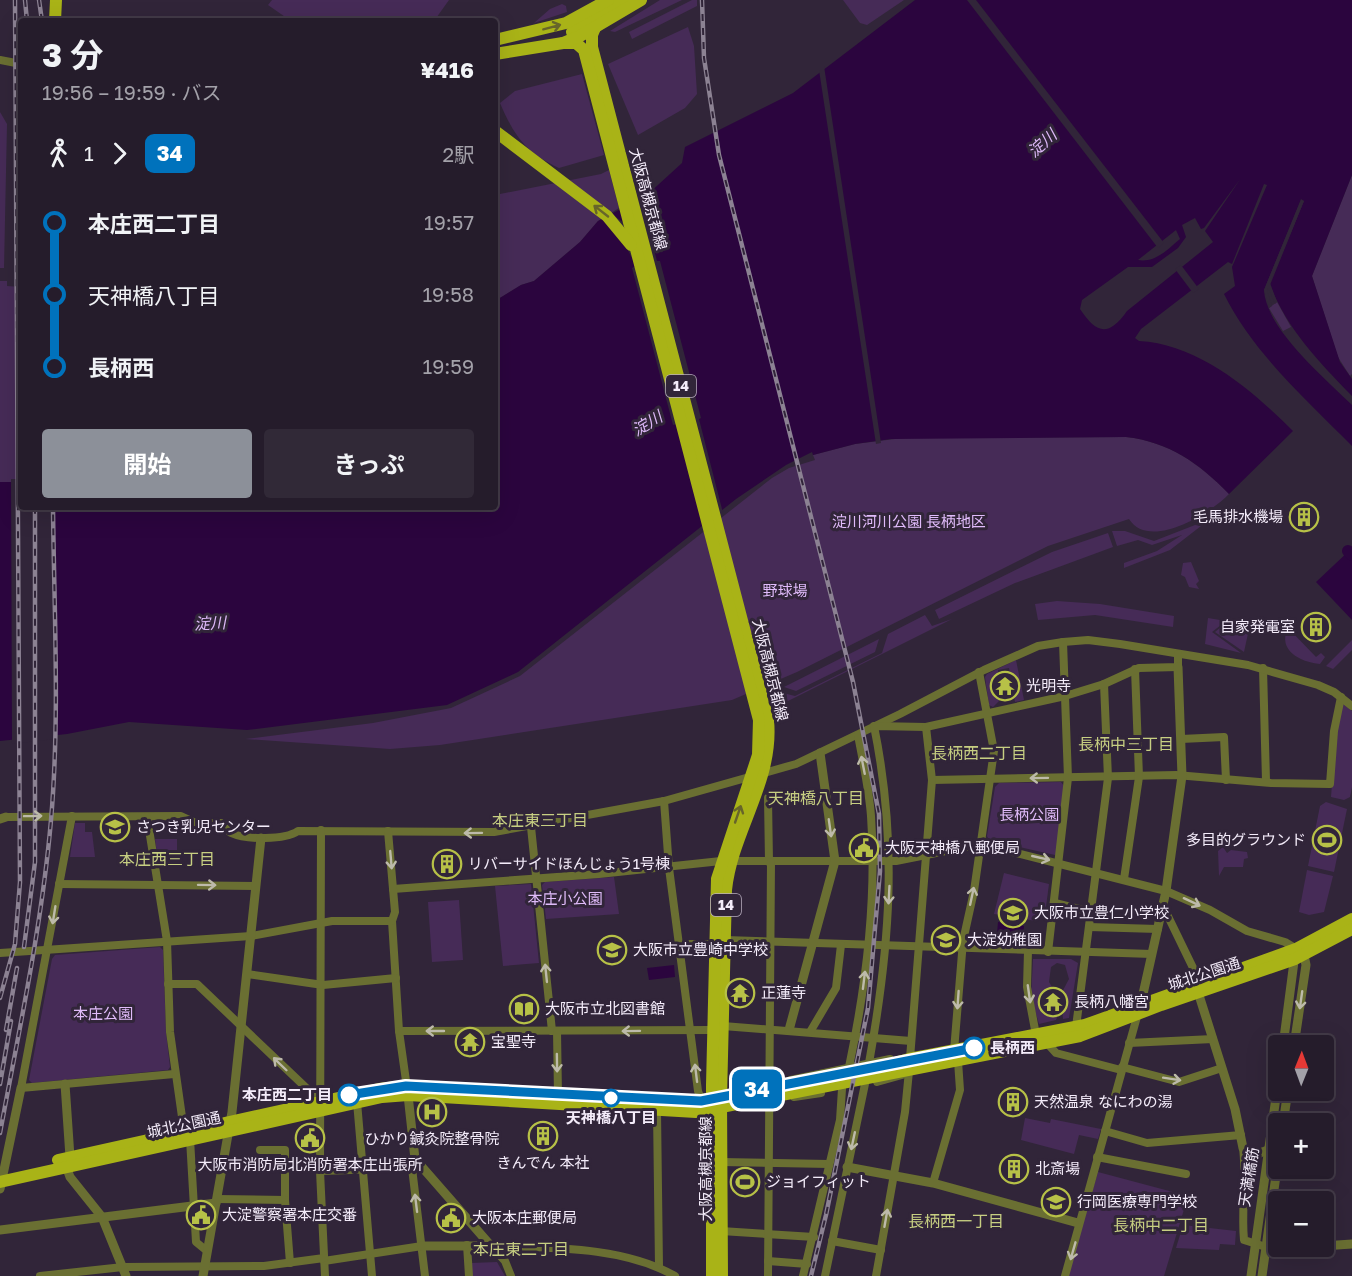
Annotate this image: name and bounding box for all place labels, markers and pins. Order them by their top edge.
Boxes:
building icon: 毛馬排水機場 [1288,501,1320,533]
place label: 毛馬排水機場 [1193,507,1283,525]
building icon: 自家発電室 [1300,611,1332,643]
place label: 自家発電室 [1220,617,1295,635]
temple icon: 光明寺 [989,670,1021,702]
place label: 光明寺 [1026,676,1071,694]
school or university icon: さつき乳児センター [99,811,131,843]
place label: さつき乳児センター [136,817,271,835]
sports icon: 多目的グラウンド [1311,824,1343,856]
place label: 多目的グラウンド [1186,830,1306,848]
public building icon: 大阪天神橋八郵便局 [848,832,880,864]
place label: 大阪天神橋八郵便局 [885,838,1020,856]
building icon: リバーサイドほんじょう1号棟 [431,848,463,880]
place label: リバーサイドほんじょう1号棟 [468,854,670,872]
school or university icon: 大阪市立豊仁小学校 [997,897,1029,929]
place label: 大阪市立豊仁小学校 [1034,903,1169,921]
school or university icon: 大淀幼稚園 [930,924,962,956]
place label: 大淀幼稚園 [967,930,1042,948]
school or university icon: 大阪市立豊崎中学校 [596,934,628,966]
place label: 大阪市立豊崎中学校 [633,940,768,958]
temple icon: 正蓮寺 [724,977,756,1009]
place label: 正蓮寺 [761,983,806,1001]
temple icon: 長柄八幡宮 [1037,986,1069,1018]
place label: 長柄八幡宮 [1074,992,1149,1010]
library icon: 大阪市立北図書館 [508,993,540,1025]
place label: 大阪市立北図書館 [545,999,665,1017]
temple icon: 宝聖寺 [454,1026,486,1058]
place label: 宝聖寺 [491,1032,536,1050]
marker: 長柄西 [963,1037,985,1059]
place label: 長柄西 [990,1038,1035,1056]
marker: 本庄西二丁目 [338,1084,360,1106]
place label: 本庄西二丁目 [242,1085,332,1103]
building icon: 天然温泉 なにわの湯 [997,1086,1029,1118]
marker: 天神橋八丁目 [602,1089,620,1107]
place label: 天然温泉 なにわの湯 [1034,1092,1173,1110]
hospital icon: ひかり鍼灸院整骨院 [416,1096,448,1128]
place label: 天神橋八丁目 [566,1108,656,1126]
building icon: きんでん 本社 [527,1120,559,1152]
public building icon: 大阪市消防局北消防署本庄出張所 [294,1122,326,1154]
place label: ひかり鍼灸院整骨院 [364,1129,500,1147]
place label: きんでん 本社 [496,1153,590,1171]
building icon: 北斎場 [998,1153,1030,1185]
place label: 大阪市消防局北消防署本庄出張所 [197,1155,423,1173]
place label: 北斎場 [1035,1159,1080,1177]
sports icon: ジョイフィット [729,1166,761,1198]
place label: ジョイフィット [766,1172,871,1190]
school or university icon: 行岡医療専門学校 [1040,1186,1072,1218]
place label: 行岡医療専門学校 [1077,1192,1197,1210]
public building icon: 大淀警察署本庄交番 [185,1199,217,1231]
public building icon: 大阪本庄郵便局 [435,1202,467,1234]
place label: 大淀警察署本庄交番 [222,1205,357,1223]
place label: 大阪本庄郵便局 [472,1208,577,1226]

